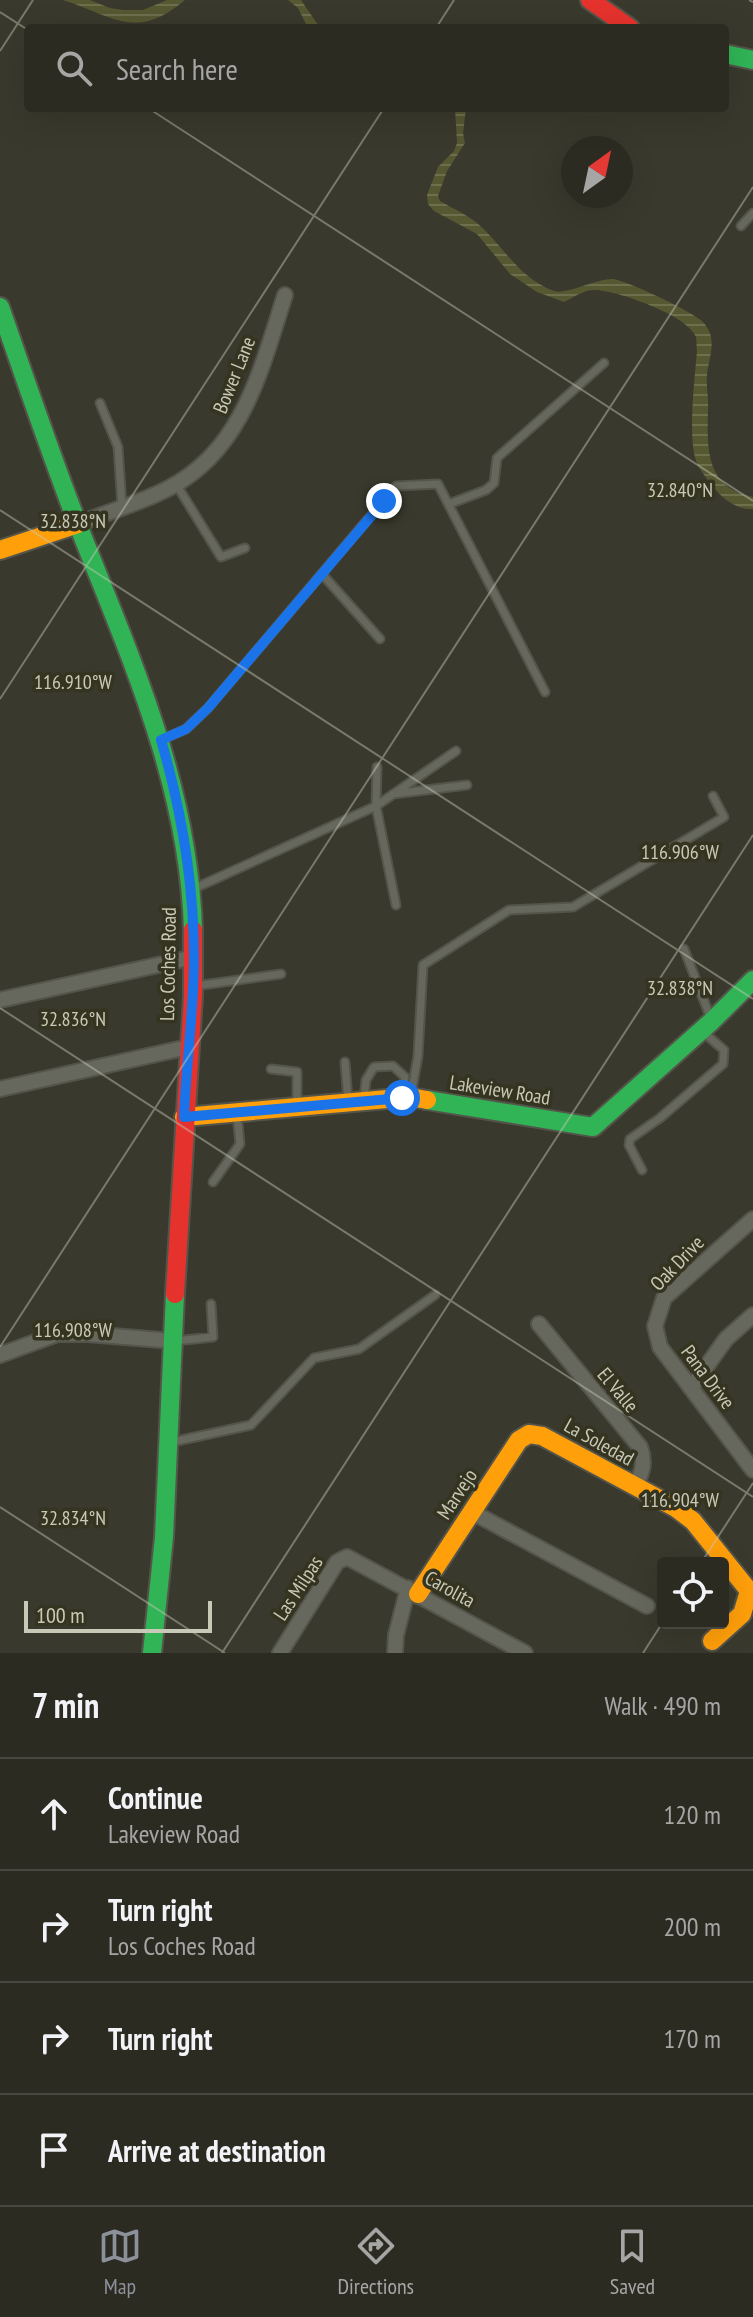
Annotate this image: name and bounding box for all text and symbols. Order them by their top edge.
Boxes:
search box [24,24,729,112]
icon: search [52,46,96,90]
text: Search here [116,49,238,88]
north arrow [561,136,633,208]
street label: Bower Lane [207,333,261,417]
text: 32.840°N [647,477,713,503]
route end [366,483,402,519]
text: 32.838°N [40,508,106,534]
text: 116.910°W [34,669,112,695]
text: 116.906°W [641,839,719,865]
street label: Los Coches Road [154,907,182,1021]
text: 32.838°N [647,975,713,1001]
text: 32.836°N [40,1006,106,1032]
street label: Lakeview Road [448,1069,552,1111]
route start [384,1080,420,1116]
street label: Oak Drive [644,1230,710,1296]
text: 116.908°W [34,1317,112,1343]
street label: Pana Drive [675,1340,741,1414]
street label: El Valle [592,1362,644,1418]
street label: La Soledad [560,1412,638,1472]
street label: Marvejo [431,1464,483,1524]
text: 116.904°W [641,1487,719,1513]
text: 32.834°N [40,1505,106,1531]
street label: Las Milpas [267,1550,329,1625]
map controls [657,1557,729,1629]
button: locate [657,1557,729,1629]
street label: Carolita [420,1565,480,1613]
scale bar [24,1597,212,1633]
text: 100 m [36,1601,85,1629]
text: 7 min [32,1683,99,1727]
text: Walk · 490 m [604,1689,721,1722]
text: Continue [108,1778,203,1817]
icon: ahead [32,1792,76,1836]
text: 120 m [663,1798,721,1831]
text: Lakeview Road [108,1817,240,1850]
text: Turn right [108,1890,212,1929]
icon: right [32,1904,76,1948]
text: 200 m [663,1910,721,1943]
text: Los Coches Road [108,1929,256,1962]
icon: right [32,2016,76,2060]
text: Turn right [108,2019,212,2058]
text: 170 m [663,2022,721,2055]
icon: arrive [32,2128,76,2172]
text: Arrive at destination [108,2131,326,2170]
tab: Map [98,2224,142,2300]
tab: Directions [338,2224,414,2300]
tab: Saved [610,2224,655,2300]

